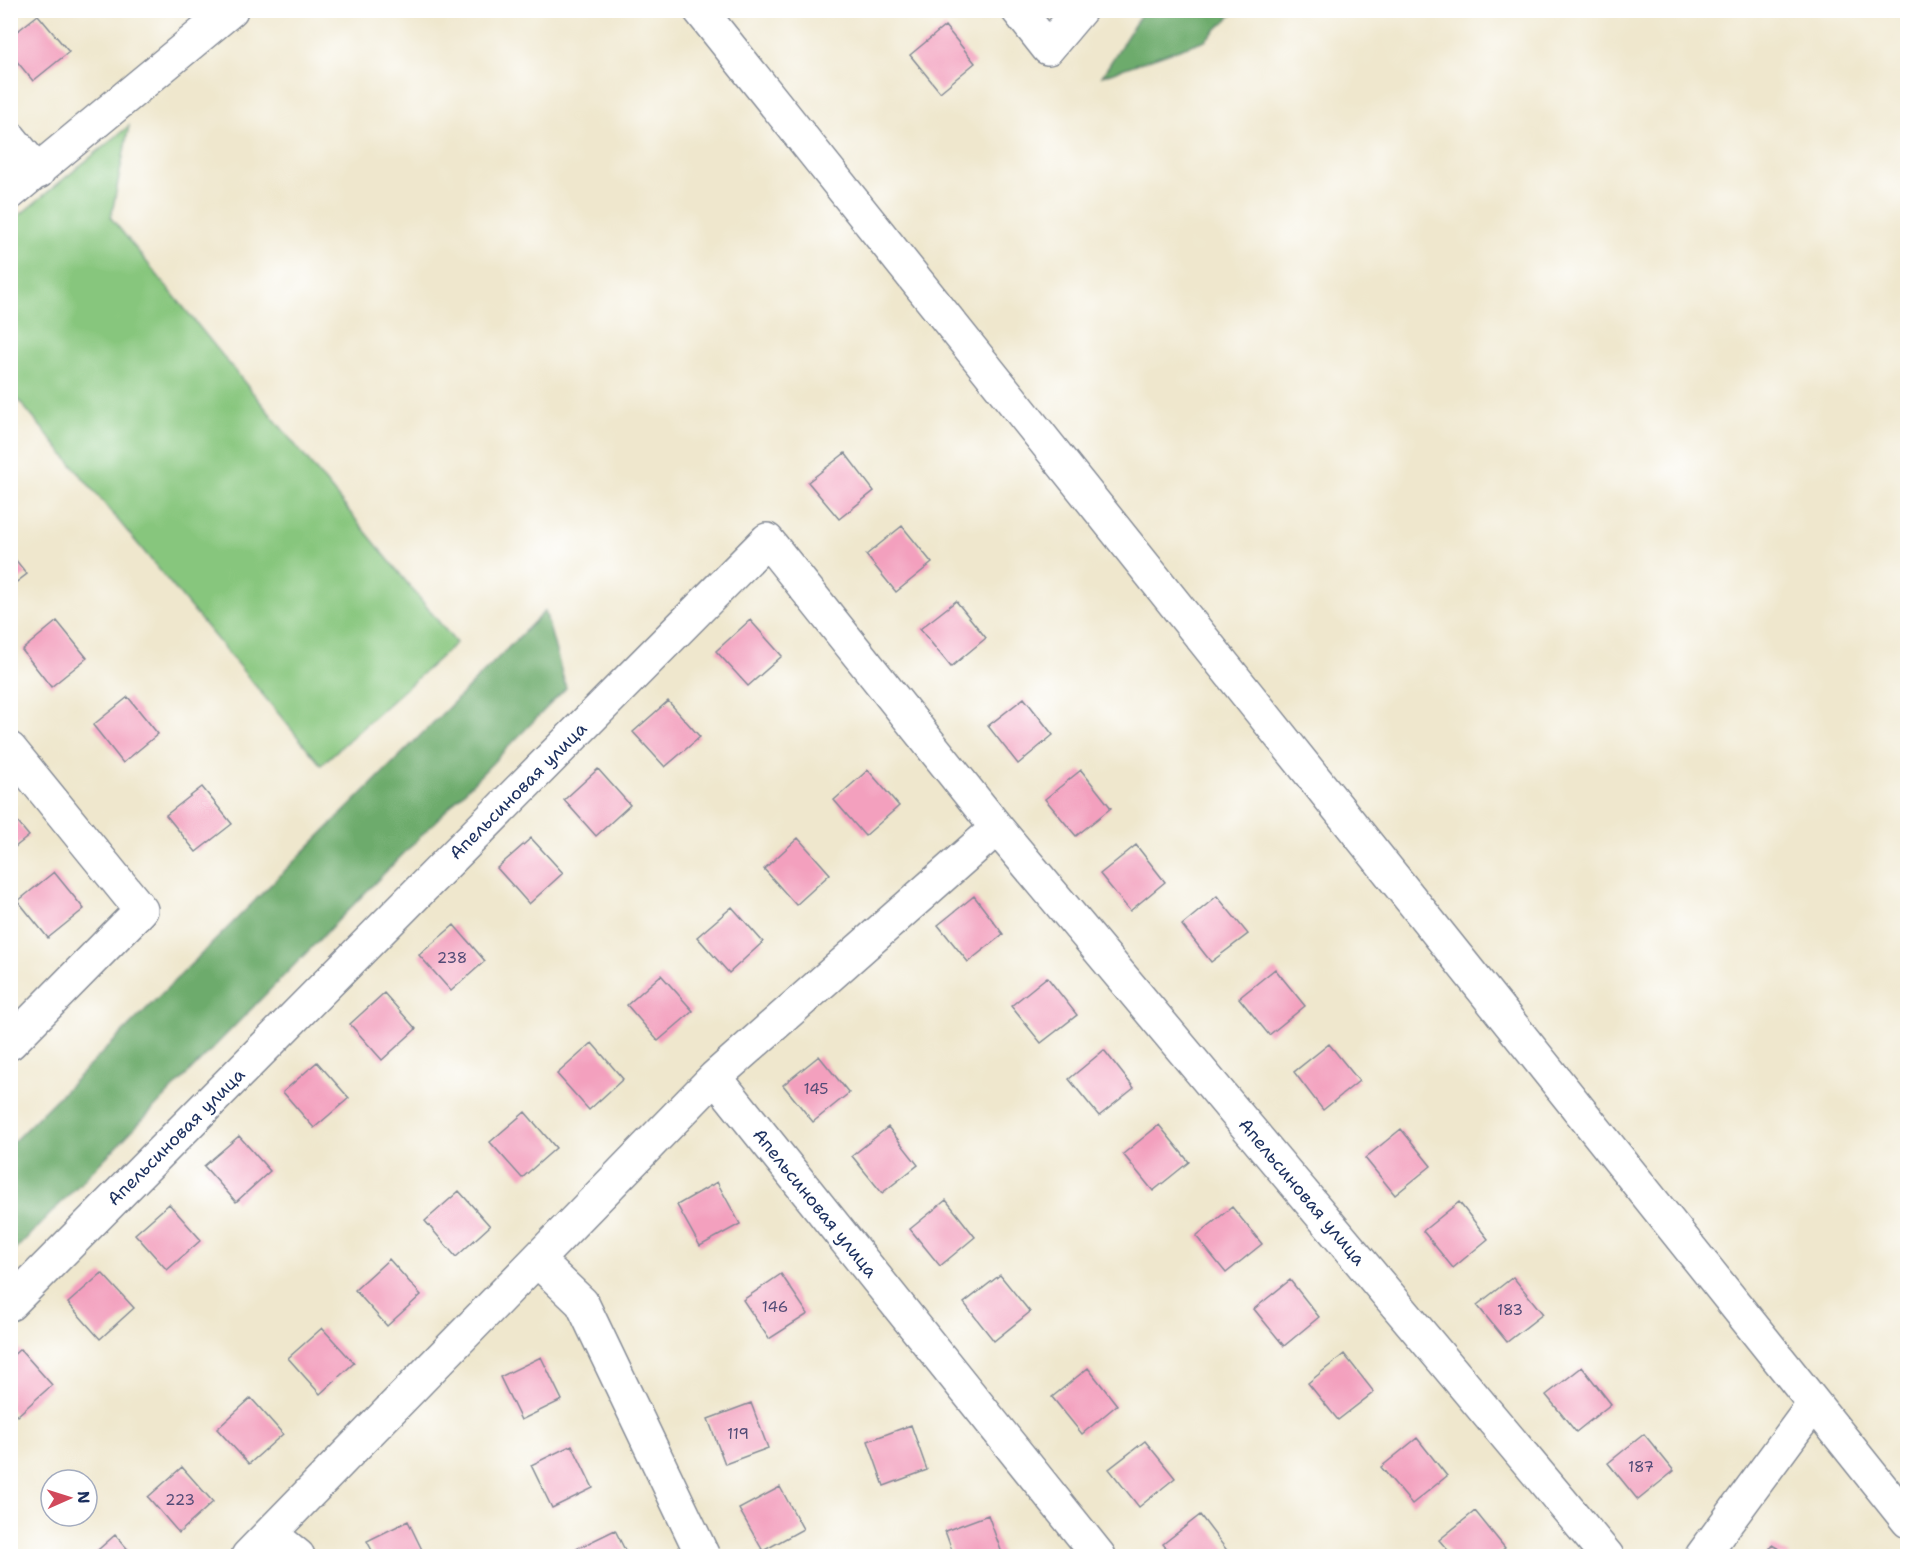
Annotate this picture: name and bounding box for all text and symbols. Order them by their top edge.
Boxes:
street label: Апельсиновая улица [444,717,592,865]
house number: 238 [437,948,467,968]
street label: Апельсиновая улица [102,1063,250,1211]
house number: 145 [804,1079,828,1099]
street label: Апельсиновая улица [1233,1113,1371,1271]
street label: Апельсиновая улица [747,1123,883,1283]
house number: 146 [762,1297,788,1317]
house number: 183 [1497,1300,1523,1320]
house number: 119 [727,1424,749,1444]
house number: 187 [1628,1457,1654,1477]
north arrow [39,1468,99,1528]
text: N [73,1490,94,1504]
house number: 223 [165,1490,195,1510]

